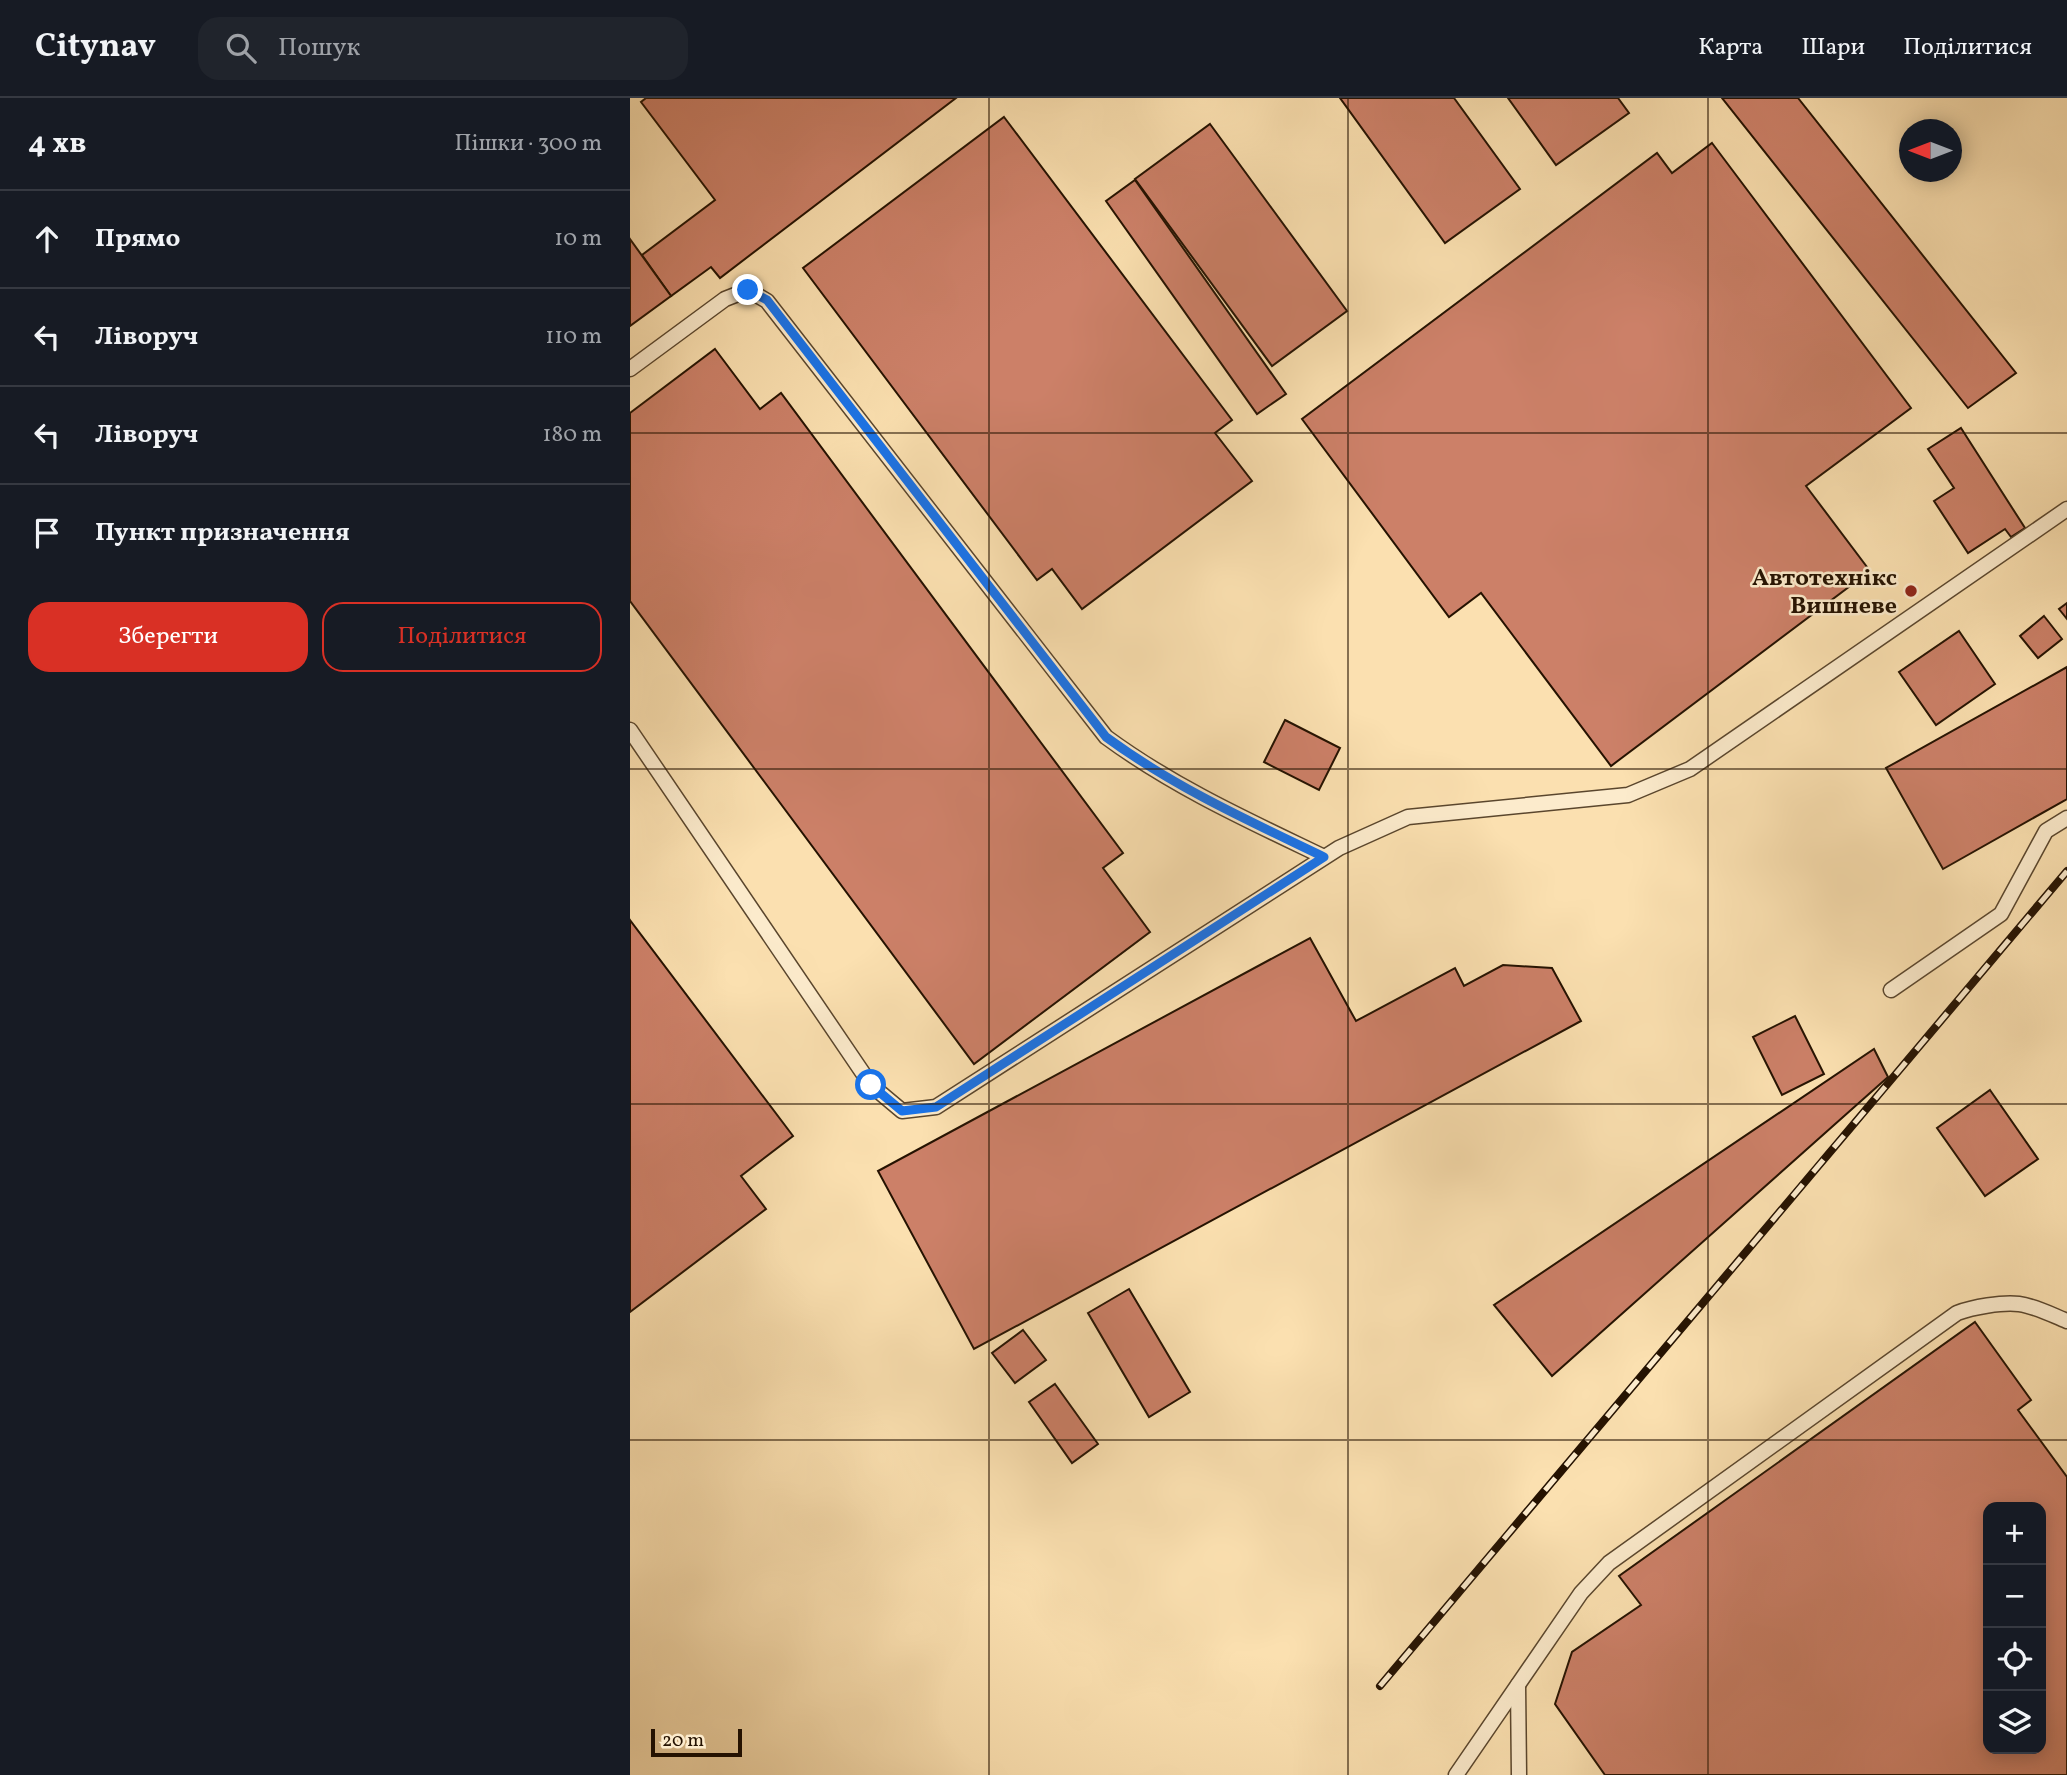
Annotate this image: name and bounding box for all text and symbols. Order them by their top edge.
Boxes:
search box [198,17,688,80]
text: Citynav [35,25,156,71]
icon: search [222,29,260,67]
text: Пошук [278,30,360,66]
text: Карта [1698,31,1763,65]
text: Шари [1801,31,1865,65]
text: Поділитися [1903,31,2032,65]
north arrow [1899,119,1962,182]
text: 4 хв [28,123,86,165]
text: Пішки · 300 m [455,128,602,160]
icon: ahead [28,220,66,258]
text: Прямо [95,221,180,257]
text: 10 m [554,223,602,255]
route end [732,274,763,305]
icon: left [28,318,66,356]
text: Ліворуч [95,319,198,355]
text: 110 m [545,321,602,353]
icon: left [28,416,66,454]
text: Ліворуч [95,417,198,453]
text: 180 m [543,419,602,451]
icon: arrive [28,514,66,552]
text: Пункт призначення [95,515,350,551]
place label: Автотехнікс Вишневе [1752,562,1897,624]
marker: Автотехнікс Вишневе [1903,583,1919,599]
button: Зберегти [28,602,308,672]
button: Поділитися [322,602,602,672]
route start [855,1069,886,1100]
map controls [1983,1502,2046,1754]
button: + [1983,1502,2046,1565]
button: − [1983,1565,2046,1628]
button: locate [1983,1628,2046,1691]
button: layers [1983,1691,2046,1754]
scale bar [651,1726,742,1758]
text: 20 m [662,1728,704,1754]

